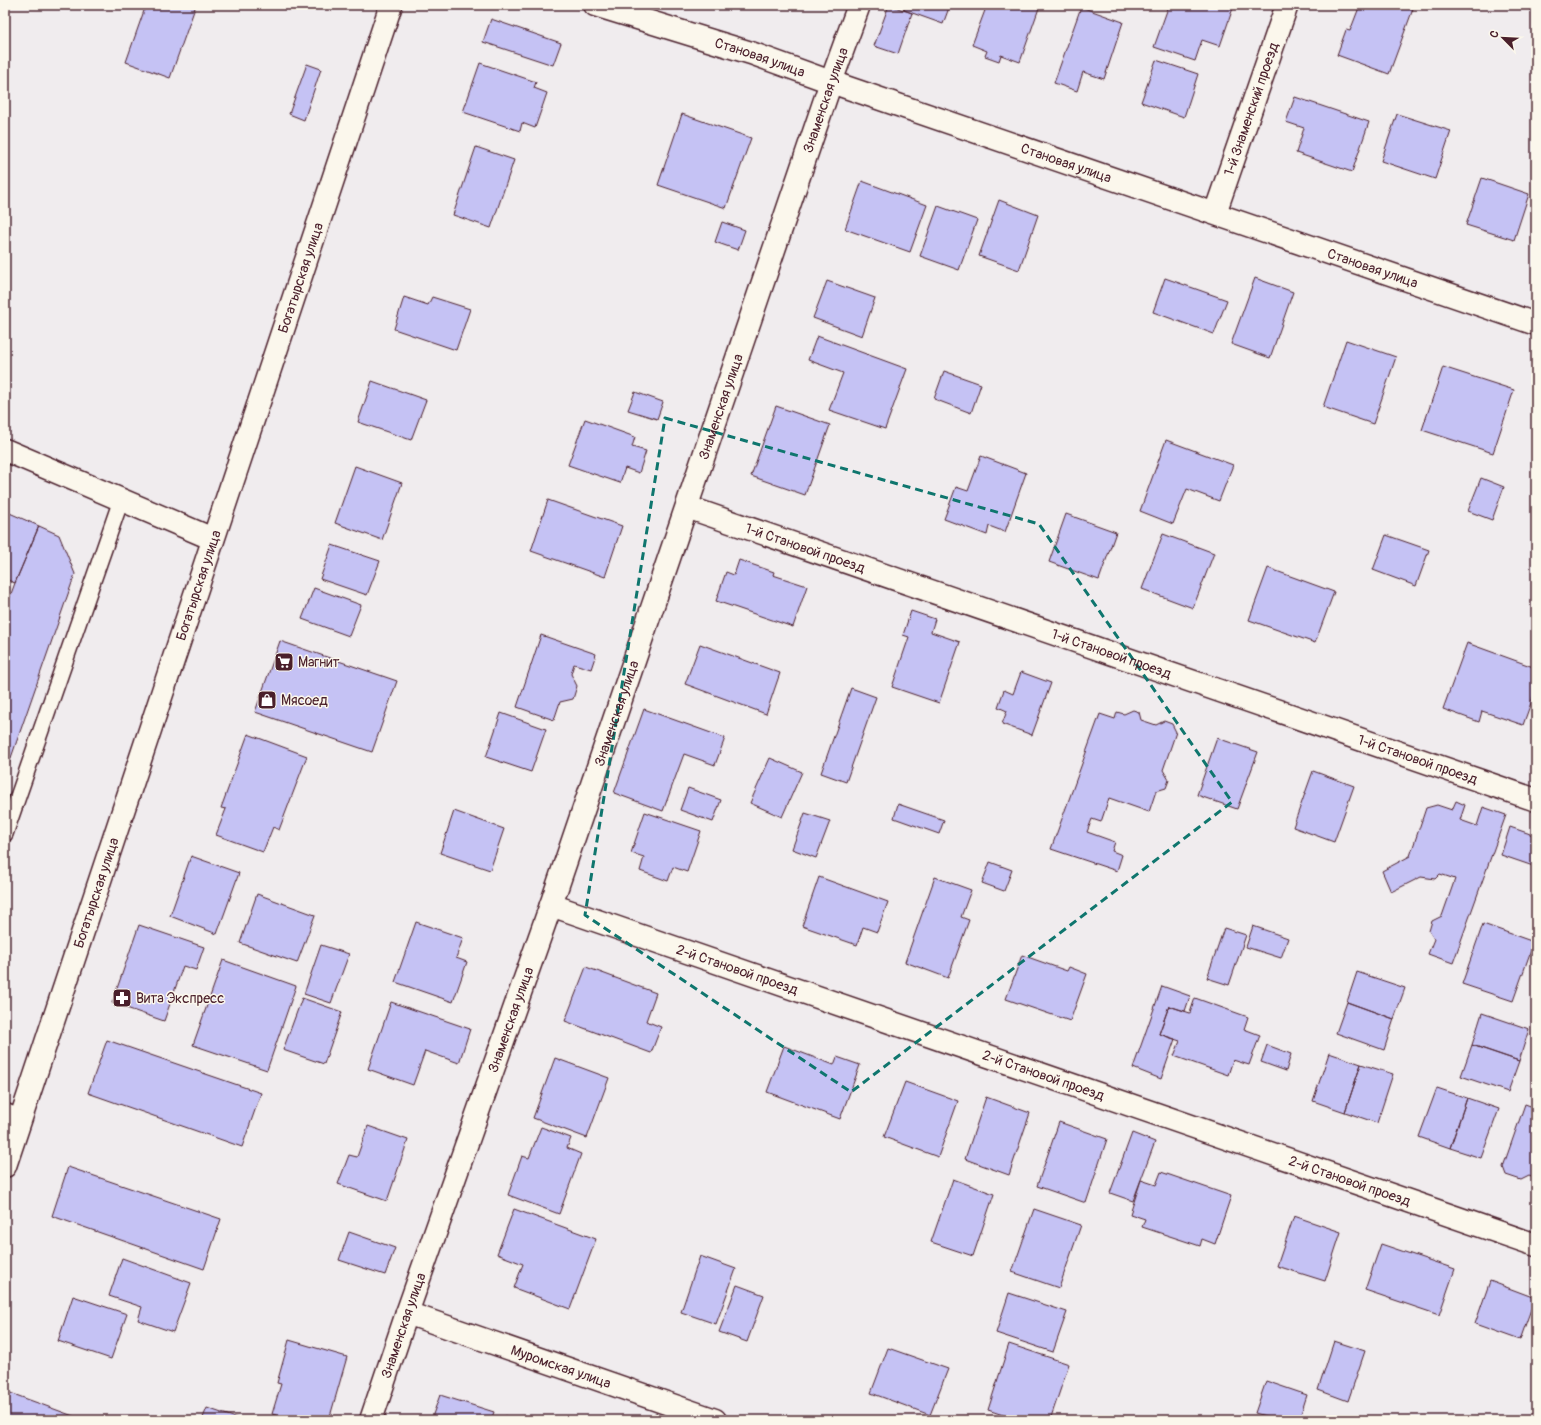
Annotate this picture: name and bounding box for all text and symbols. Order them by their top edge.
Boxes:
north arrow [1483,18,1523,58]
text: С [1487,28,1502,40]
street label: Становая улица [712,34,807,81]
street label: 1-й Знаменский проезд [1221,40,1283,178]
street label: Знаменская улица [800,45,852,155]
street label: Становая улица [1019,140,1114,187]
street label: Богатырская улица [275,221,327,335]
street label: Становая улица [1325,245,1420,292]
street label: Знаменская улица [695,352,747,462]
street label: 1-й Становой проезд [743,520,868,577]
street label: Богатырская улица [172,528,225,643]
street label: 1-й Становой проезд [1049,625,1174,683]
supermarket icon: Магнит [273,651,295,673]
place label: Магнит [298,654,340,671]
street label: Знаменская улица [591,658,643,769]
shop icon: Мясоед [256,689,278,711]
place label: Мясоед [281,692,328,709]
street label: 1-й Становой проезд [1355,731,1480,788]
street label: Богатырская улица [70,835,123,950]
street label: 2-й Становой проезд [674,941,801,999]
street label: Знаменская улица [485,965,537,1075]
pharmacy icon: Вита Экспресс [111,987,133,1009]
place label: Вита Экспресс [136,990,224,1007]
street label: 2-й Становой проезд [980,1047,1107,1105]
street label: 2-й Становой проезд [1286,1152,1413,1210]
street label: Знаменская улица [378,1270,430,1380]
street label: Муромская улица [508,1342,613,1392]

